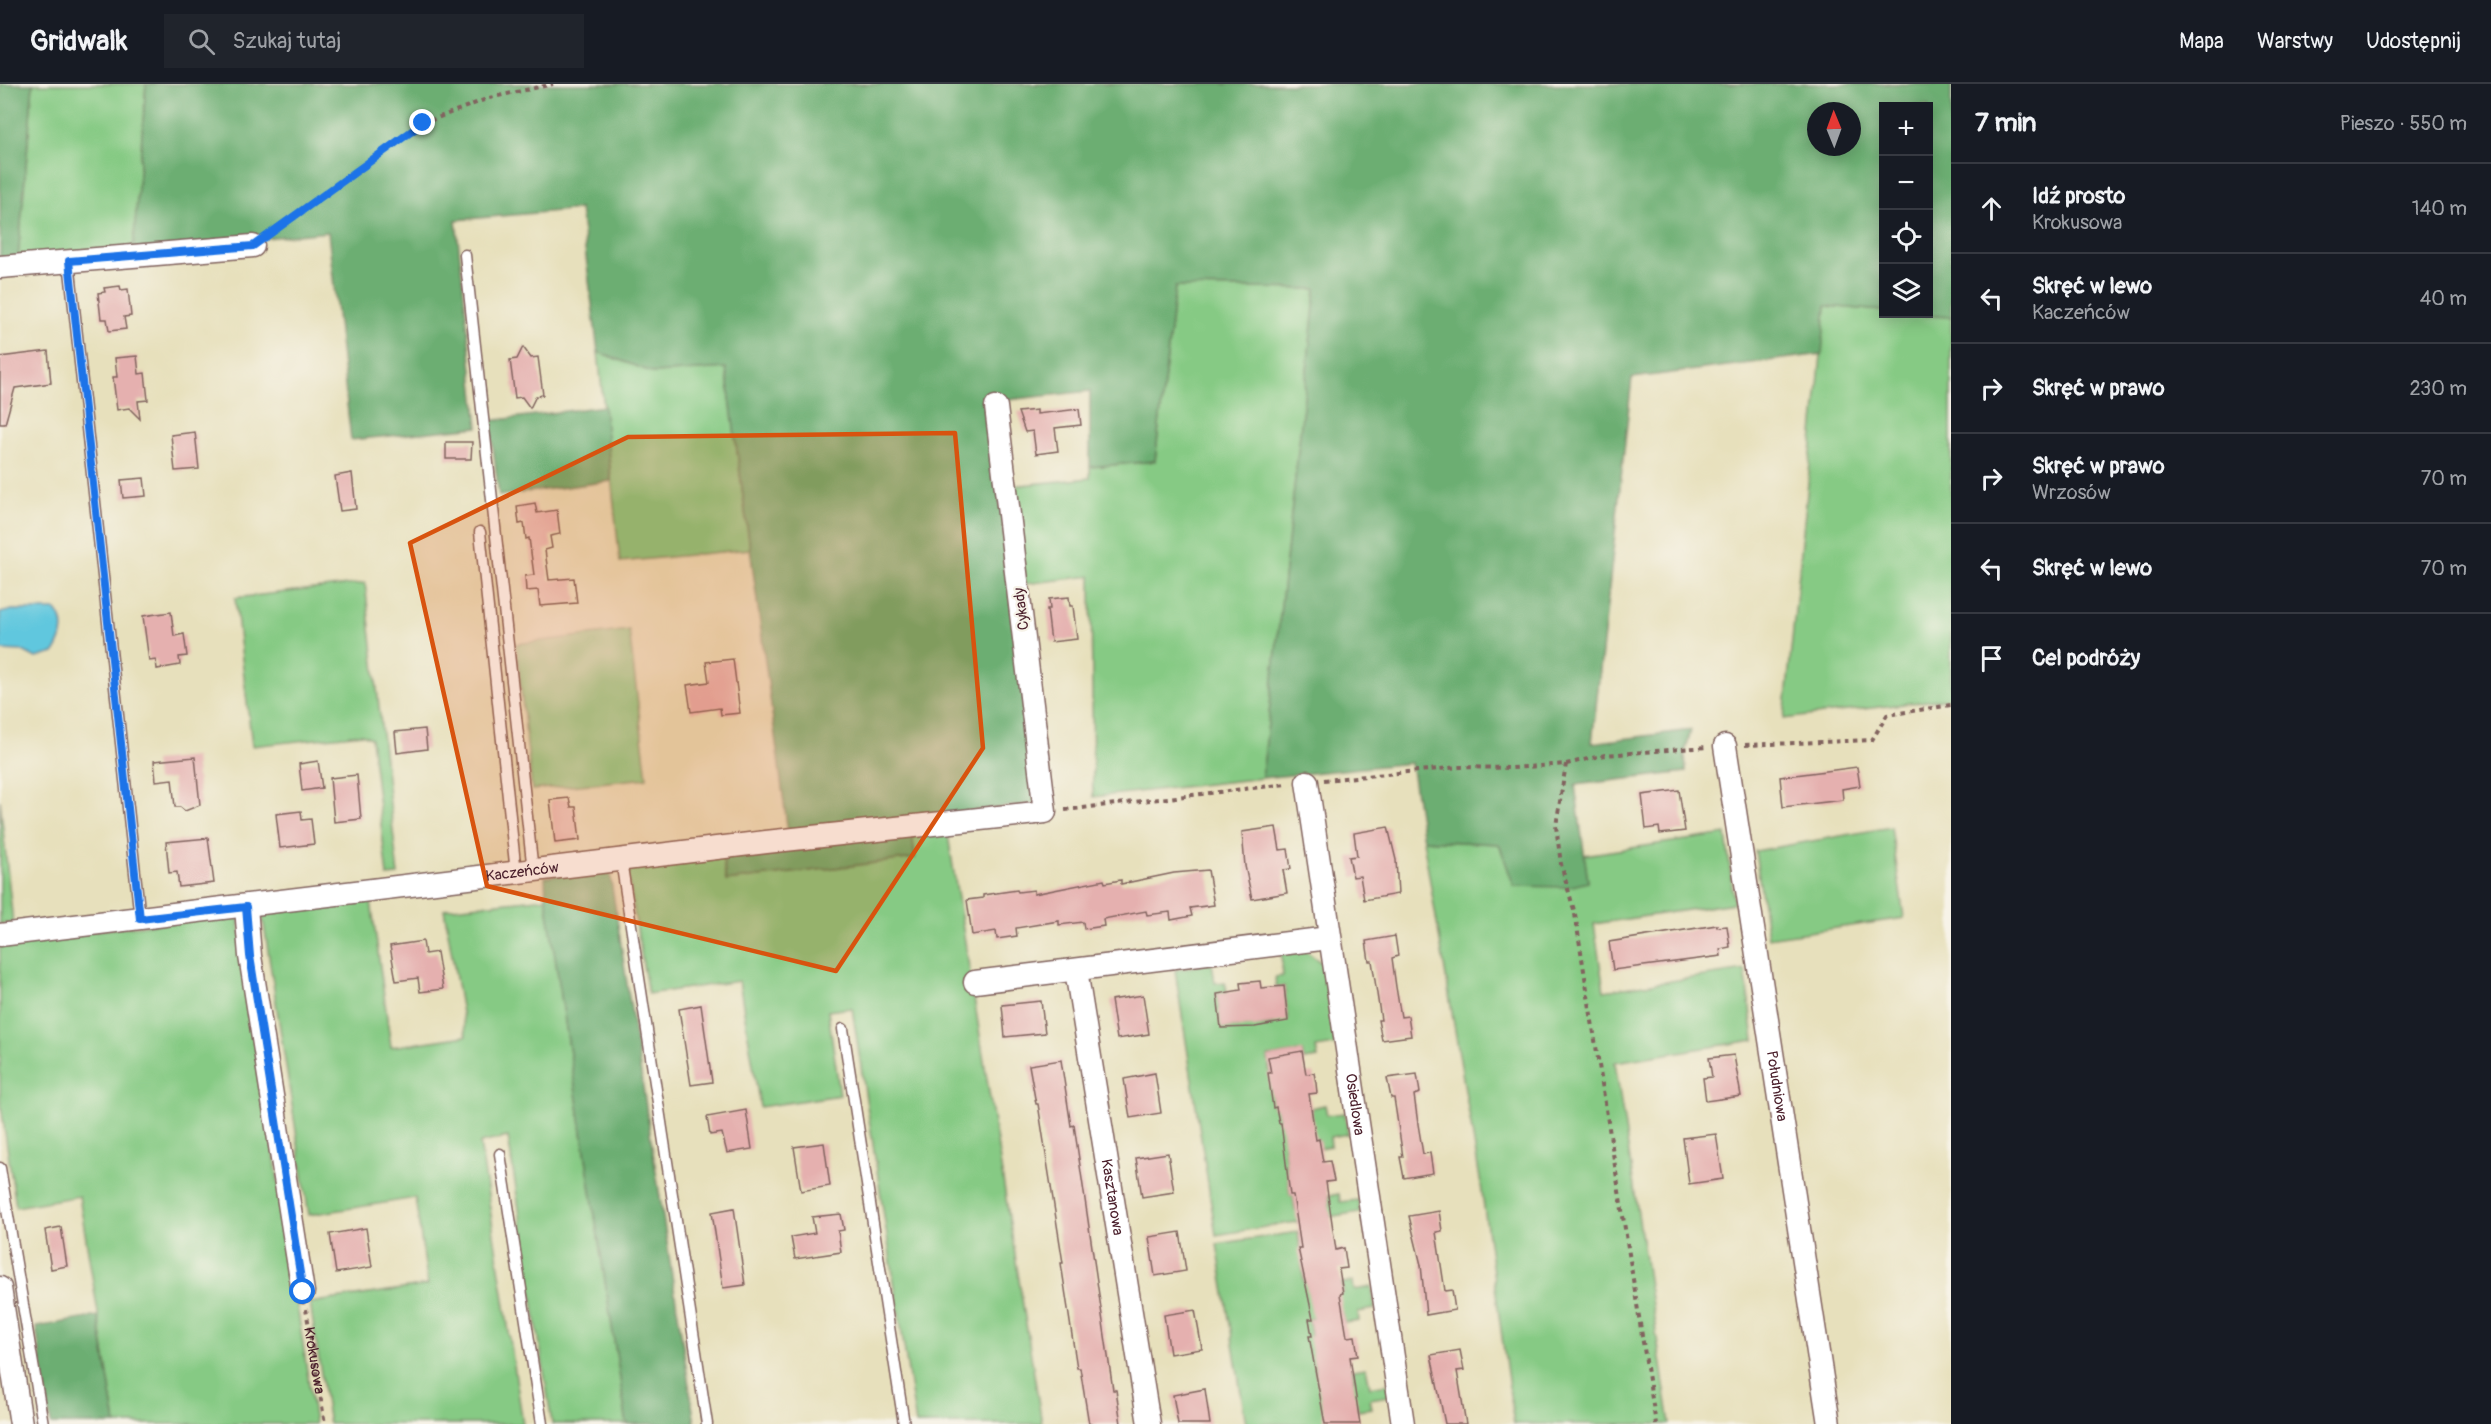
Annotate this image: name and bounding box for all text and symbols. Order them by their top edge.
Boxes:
search box [164,14,584,68]
text: Gridwalk [30,24,128,59]
icon: search [185,25,218,58]
text: Szukaj tutaj [233,27,341,55]
text: Mapa [2179,28,2224,55]
text: Warstwy [2257,28,2333,55]
text: Udostępnij [2366,28,2461,55]
north arrow [1807,102,1861,156]
map controls [1879,102,1933,318]
button: + [1879,102,1933,156]
text: 7 min [1975,107,2037,139]
route end [409,109,435,135]
text: Pieszo · 550 m [2340,111,2467,136]
button: − [1879,156,1933,210]
text: Idź prosto [2032,182,2125,210]
icon: ahead [1975,192,2008,225]
text: 140 m [2412,196,2467,221]
button: locate [1879,210,1933,264]
text: Krokusowa [2032,210,2122,235]
button: layers [1879,264,1933,318]
text: Skręć w lewo [2032,272,2152,300]
icon: left [1975,282,2008,315]
text: 40 m [2420,286,2467,311]
text: Kaczeńców [2032,300,2130,325]
icon: right [1975,372,2008,405]
text: Skręć w prawo [2032,374,2165,402]
text: 230 m [2410,376,2467,401]
text: Skręć w prawo [2032,452,2165,480]
icon: right [1975,462,2008,495]
text: 70 m [2421,466,2467,491]
text: Wrzosów [2032,480,2111,505]
icon: left [1975,552,2008,585]
text: Skręć w lewo [2032,554,2152,582]
text: 70 m [2421,556,2467,581]
street label: Cykady [1009,586,1034,631]
icon: arrive [1975,642,2008,675]
text: Cel podróży [2032,644,2140,672]
street label: Kaczeńców [485,858,560,886]
street label: Południowa [1762,1049,1791,1123]
street label: Osiedlowa [1341,1072,1369,1137]
street label: Kasztanowa [1097,1158,1128,1237]
route start [289,1278,315,1304]
street label: Krokusowa [299,1325,329,1395]

